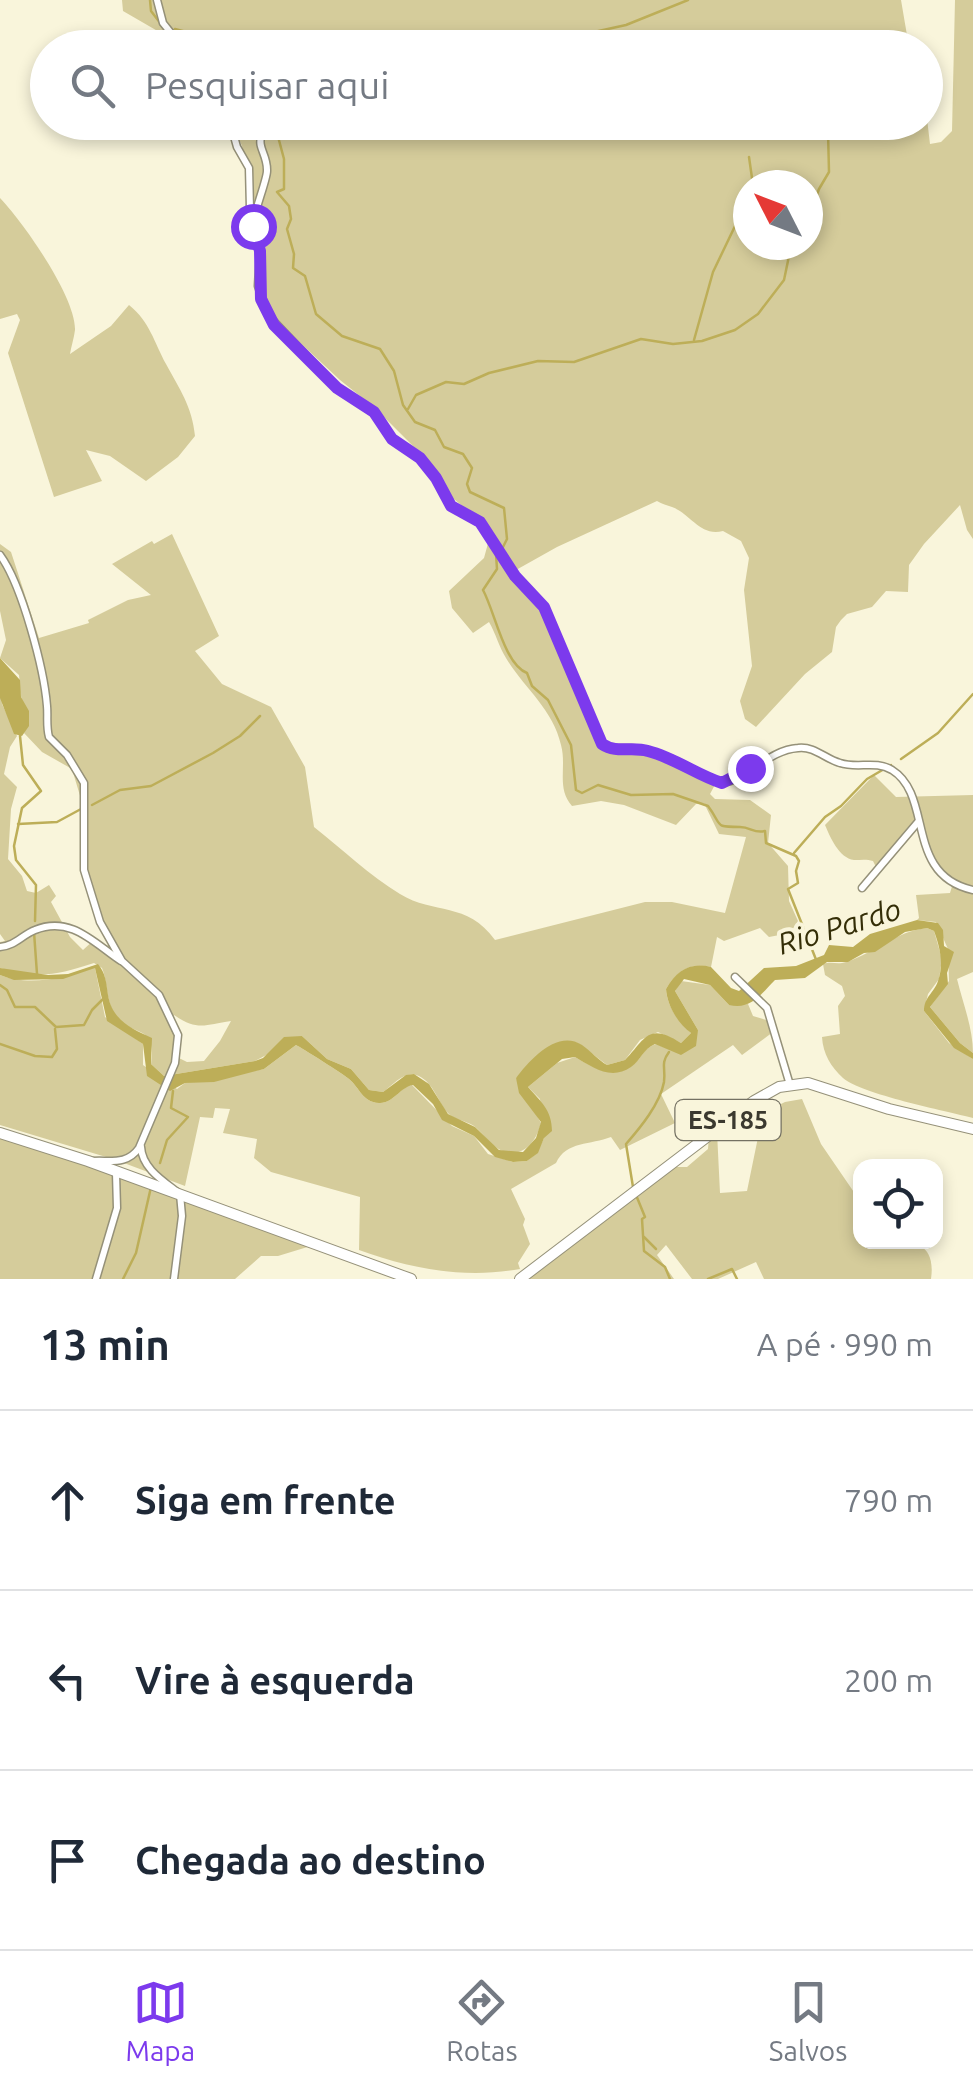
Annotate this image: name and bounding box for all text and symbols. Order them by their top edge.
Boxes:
search box [30,30,943,140]
icon: search [65,58,120,113]
text: Pesquisar aqui [145,64,389,106]
north arrow [733,170,823,260]
route start [231,204,277,250]
route end [728,746,774,792]
water label: Rio Pardo [773,891,905,961]
road number: ES-185 [676,1100,780,1140]
map controls [853,1159,943,1249]
button: locate [853,1159,943,1249]
text: 13 min [40,1321,170,1368]
text: A pé · 990 m [757,1326,933,1362]
icon: ahead [40,1473,95,1528]
text: Siga em frente [135,1479,396,1521]
text: 790 m [844,1482,933,1518]
icon: left [40,1653,95,1708]
text: Vire à esquerda [135,1659,415,1701]
text: 200 m [844,1662,933,1698]
icon: arrive [40,1833,95,1888]
text: Chegada ao destino [135,1839,486,1881]
tab: Mapa [126,1975,195,2066]
tab: Rotas [446,1975,518,2066]
tab: Salvos [769,1975,847,2066]

